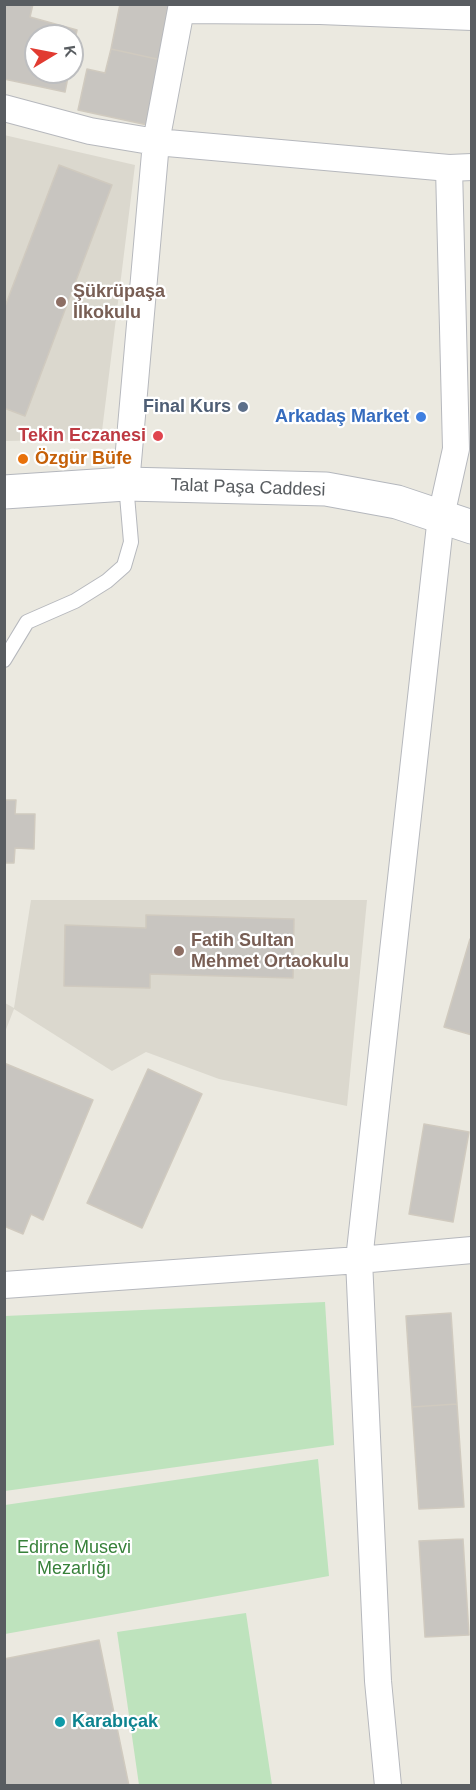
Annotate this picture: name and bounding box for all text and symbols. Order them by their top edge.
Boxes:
north arrow [24,24,84,84]
text: K [61,44,80,58]
place label: Şükrüpaşa İlkokulu [73,281,165,324]
marker: Şükrüpaşa İlkokulu [54,295,68,309]
place label: Final Kurs [143,396,231,418]
marker: Final Kurs [236,400,250,414]
place label: Arkadaş Market [275,406,409,428]
marker: Arkadaş Market [414,410,428,424]
place label: Tekin Eczanesi [18,425,146,447]
marker: Tekin Eczanesi [151,429,165,443]
place label: Özgür Büfe [35,448,132,470]
marker: Özgür Büfe [16,452,30,466]
street label: Talat Paşa Caddesi [170,475,326,501]
place label: Fatih Sultan Mehmet Ortaokulu [191,930,349,972]
marker: Fatih Sultan Mehmet Ortaokulu [172,944,186,958]
park label: Edirne Musevi Mezarlığı [17,1537,131,1580]
place label: Karabıçak [72,1711,158,1733]
marker: Karabıçak [53,1715,67,1729]

